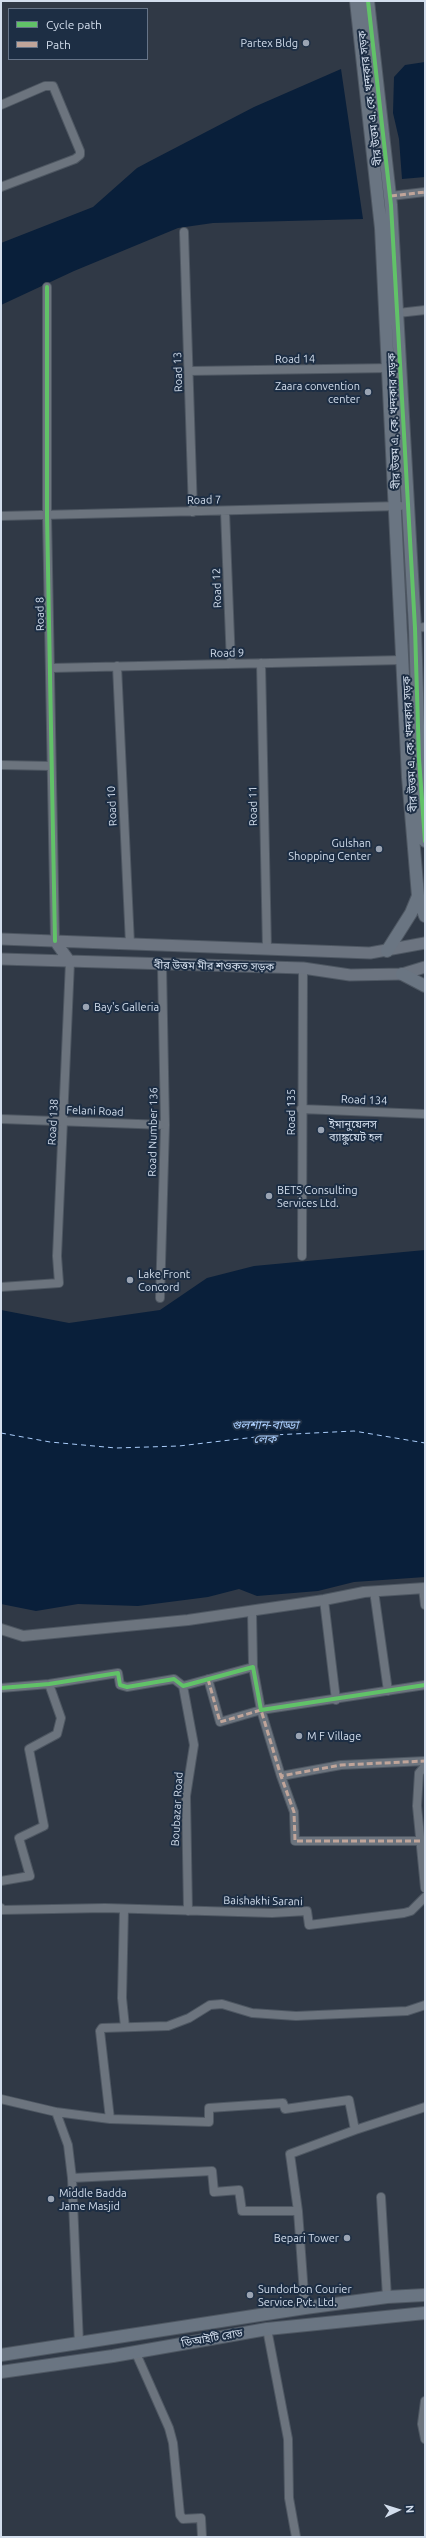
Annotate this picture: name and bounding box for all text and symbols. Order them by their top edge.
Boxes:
legend [8,8,148,60]
text: Cycle path [46,18,102,31]
street label: বীর উত্তম এ. কে. খন্দকার সড়ক [355,30,385,166]
place label: Partex Bldg [241,36,298,50]
text: Path [46,38,71,51]
marker: Partex Bldg [301,38,311,48]
street label: Road 13 [171,352,185,392]
street label: Road 14 [275,352,315,366]
street label: বীর উত্তম এ. কে. খন্দকার সড়ক [385,353,403,489]
place label: Zaara convention center [275,379,360,405]
marker: Zaara convention center [363,387,373,397]
street label: Road 7 [187,493,221,507]
street label: Road 12 [210,568,224,608]
street label: Road 8 [33,597,47,631]
street label: Road 9 [210,646,244,660]
street label: বীর উত্তম এ. কে. খন্দকার সড়ক [400,676,420,812]
street label: Road 10 [104,786,120,826]
street label: Road 11 [246,786,260,826]
place label: Gulshan Shopping Center [288,836,371,862]
marker: Gulshan Shopping Center [374,844,384,854]
street label: বীর উত্তম মীর শওকত সড়ক [154,958,274,974]
place label: Bay's Galleria [94,1000,159,1014]
marker: Bay's Galleria [81,1002,91,1012]
street label: Road Number 136 [146,1087,160,1177]
street label: Road 135 [284,1089,298,1135]
street label: Road 134 [341,1093,387,1107]
street label: Road 138 [45,1098,61,1146]
street label: Felani Road [66,1103,124,1119]
place label: ইমানুয়েলস ব্যাঙ্কুয়েট হল [329,1117,382,1143]
marker: ইমানুয়েলস ব্যাঙ্কুয়েট হল [316,1125,326,1135]
place label: BETS Consulting Services Ltd. [277,1183,358,1209]
marker: BETS Consulting Services Ltd. [264,1191,274,1201]
place label: Lake Front Concord [138,1267,190,1293]
marker: Lake Front Concord [125,1275,135,1285]
water label: গুলশান-বাড্ডা লেক [231,1418,299,1446]
place label: M F Village [307,1729,361,1743]
marker: M F Village [294,1731,304,1741]
street label: Boubazar Road [168,1771,186,1847]
street label: Baishakhi Sarani [223,1894,303,1908]
place label: Middle Badda Jame Masjid [59,2186,127,2212]
marker: Middle Badda Jame Masjid [46,2194,56,2204]
place label: Bepari Tower [274,2231,339,2245]
marker: Bepari Tower [342,2233,352,2243]
place label: Sundorbon Courier Service Pvt. Ltd. [258,2282,352,2308]
marker: Sundorbon Courier Service Pvt. Ltd. [245,2290,255,2300]
street label: ডিআইটি রোড [180,2326,244,2350]
north arrow [378,2490,418,2530]
text: N [404,2505,416,2514]

